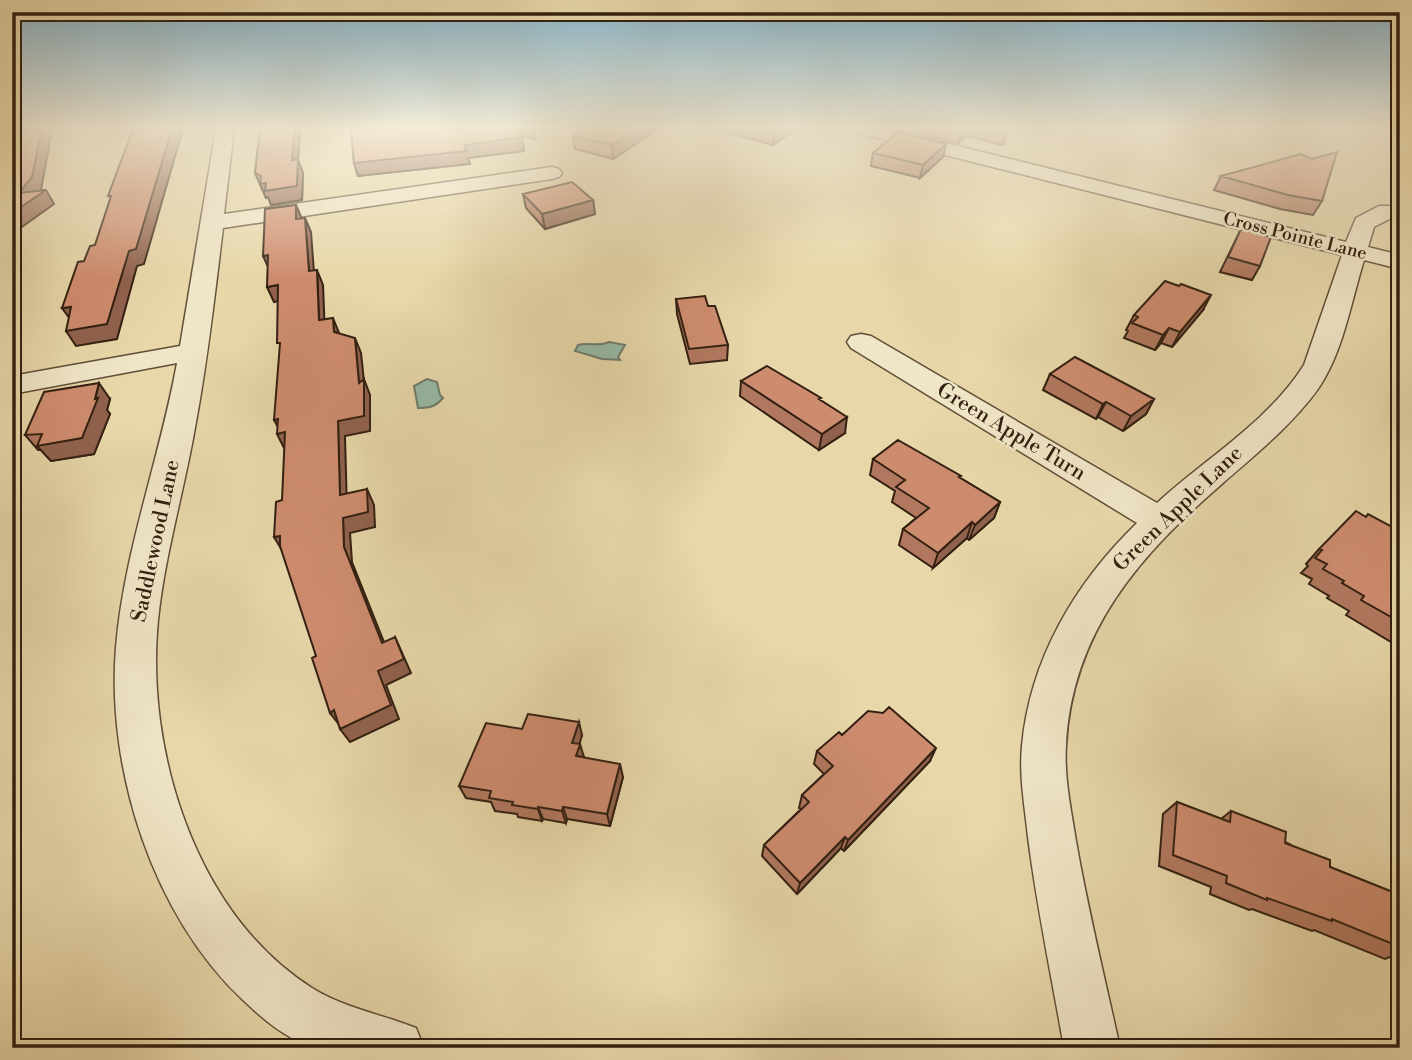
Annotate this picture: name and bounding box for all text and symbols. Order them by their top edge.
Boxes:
street label: Cross Pointe Lane [1221,207,1369,265]
street label: Green Apple Turn [932,377,1091,487]
street label: Green Apple Lane [1108,441,1248,577]
street label: Saddlewood Lane [126,458,186,624]

